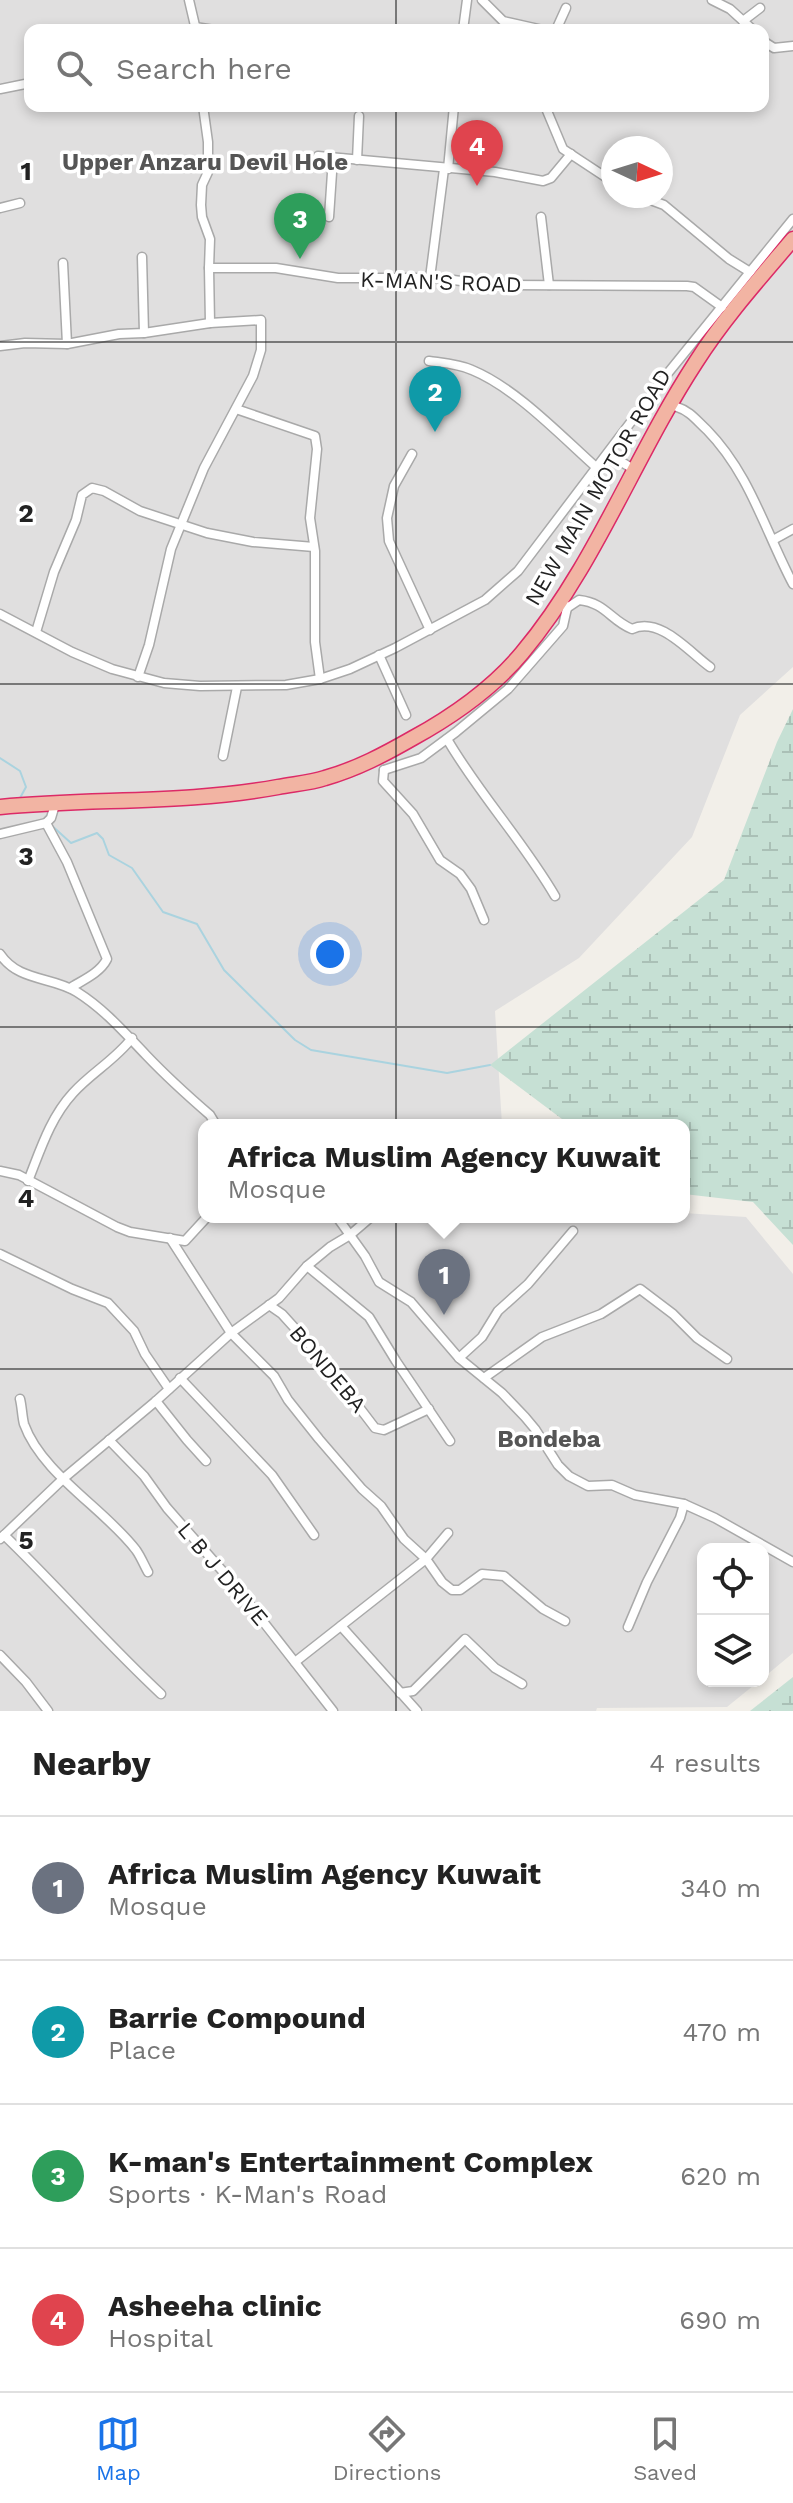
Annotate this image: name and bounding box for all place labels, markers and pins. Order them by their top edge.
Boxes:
pin: 4 [451,120,503,186]
pin: 3 [274,193,326,259]
pin: 2 [409,366,461,432]
pin: 1 [418,1249,470,1315]

